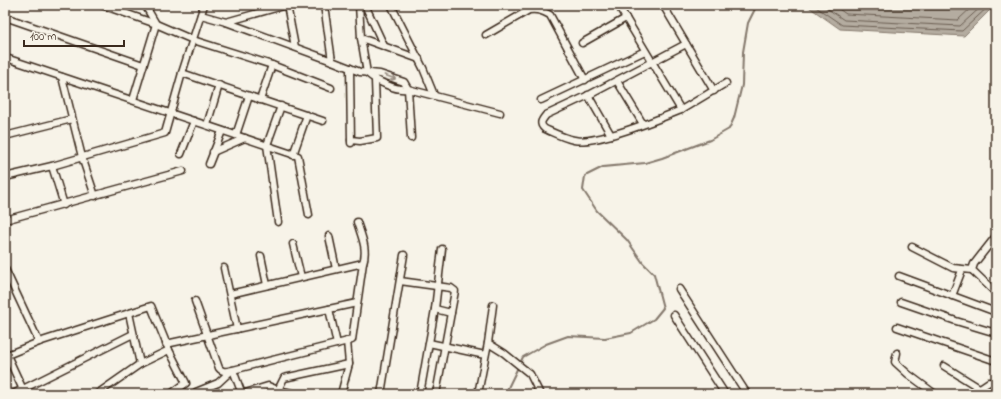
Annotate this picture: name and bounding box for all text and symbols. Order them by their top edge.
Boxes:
scale bar [24,22,124,48]
text: 100 m [30,28,57,46]
one-way arrow [383,74,395,82]

